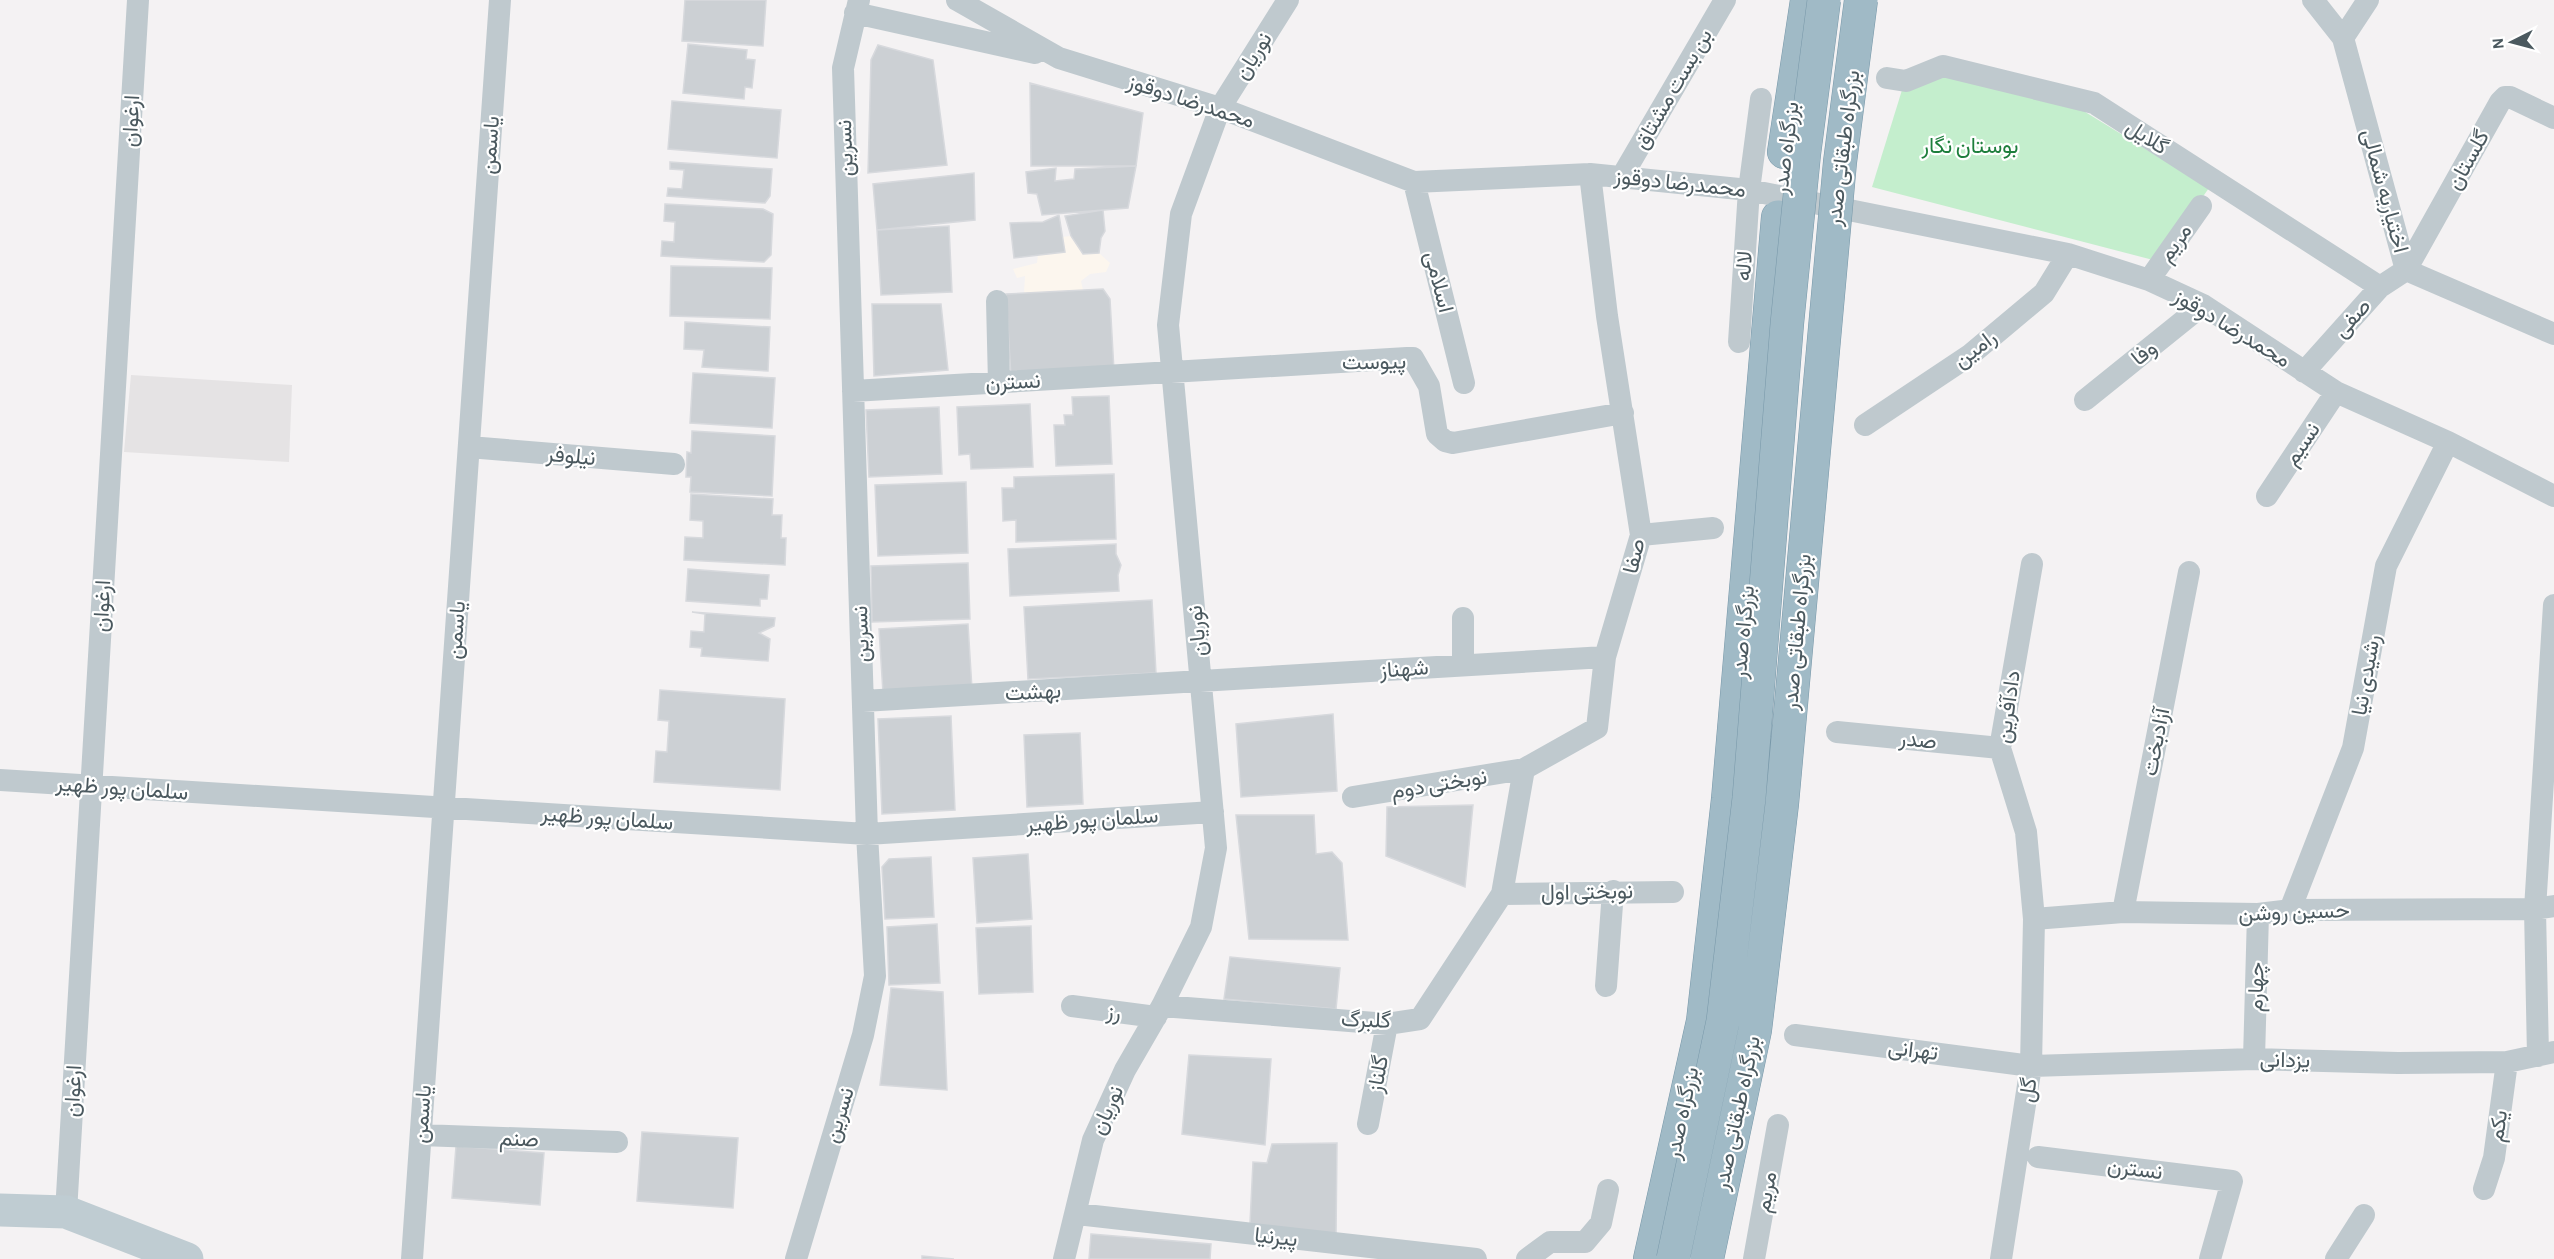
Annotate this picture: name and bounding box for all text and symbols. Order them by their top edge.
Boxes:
north arrow [2482,12,2542,72]
street label: بن بست مشتاق [1630,25,1718,154]
street label: نوریان [1230,29,1278,85]
text: N [2490,37,2507,50]
street label: بزرگراه طبقاتی صدر [1822,69,1865,228]
street label: محمدرضا دوقوز [1123,70,1257,134]
street label: ارغوان [119,94,145,148]
street label: بزرگراه صدر [1769,100,1805,197]
street label: یاسمن [477,115,505,175]
street label: گلایل [2121,115,2172,160]
street label: نسرین [833,119,859,177]
street label: گلستان [2443,126,2494,194]
street label: اختیاریه شمالی [2356,127,2412,256]
park label: بوستان نگار [1920,135,2019,159]
street label: محمدرضا دوقوز [1612,165,1747,203]
street label: مریم [2154,220,2198,268]
street label: اسلامی [1419,249,1457,315]
street label: لاله [1732,250,1756,282]
street label: محمدرضا دوقوز [2168,284,2294,373]
street label: صفی [2329,294,2376,343]
street label: رامین [1949,326,2002,374]
street label: وفا [2127,336,2162,371]
street label: پیوست [1342,350,1406,377]
street label: نسترن [985,370,1041,396]
street label: نسیم [2280,418,2327,471]
street label: نیلوفر [544,443,597,471]
street label: صفا [1619,536,1649,576]
street label: بزرگراه طبقاتی صدر [1779,553,1817,712]
street label: ارغوان [90,579,116,633]
street label: بزرگراه صدر [1728,584,1760,681]
street label: یاسمن [443,600,471,660]
street label: نوریان [1183,604,1213,658]
street label: نسرین [849,605,875,663]
street label: رشیدی نیا [2348,633,2386,718]
street label: شهناز [1378,656,1429,684]
street label: دادآفرین [1992,669,2026,745]
street label: بهشت [1004,680,1062,706]
street label: آزادبخت [2139,704,2176,778]
street label: صدر [1897,727,1938,755]
street label: نوبختی دوم [1390,766,1489,805]
street label: سلمان پور ظهیر [54,772,189,807]
street label: سلمان پور ظهیر [539,802,674,837]
street label: سلمان پور ظهیر [1024,804,1159,839]
street label: نوبختی اول [1541,880,1633,906]
street label: حسین روشن [2238,899,2350,927]
street label: چهارم [2245,962,2270,1012]
street label: رز [1104,1000,1123,1026]
street label: گلبرگ [1341,1008,1392,1034]
street label: بزرگراه طبقاتی صدر [1710,1034,1766,1193]
street label: تهرانی [1886,1036,1940,1066]
street label: یزدانی [2259,1049,2310,1073]
street label: گلناز [1364,1053,1394,1096]
street label: ارغوان [61,1064,87,1118]
street label: بزرگراه صدر [1661,1065,1704,1162]
street label: گل [2015,1076,2042,1104]
street label: نوریان [1087,1082,1129,1139]
street label: یاسمن [409,1084,437,1144]
street label: نسرین [820,1085,860,1146]
street label: یکم [2485,1109,2514,1144]
street label: صنم [499,1127,539,1154]
street label: نسترن [2106,1155,2164,1185]
street label: مریم [1752,1170,1783,1215]
street label: پیرنیا [1253,1224,1299,1253]

